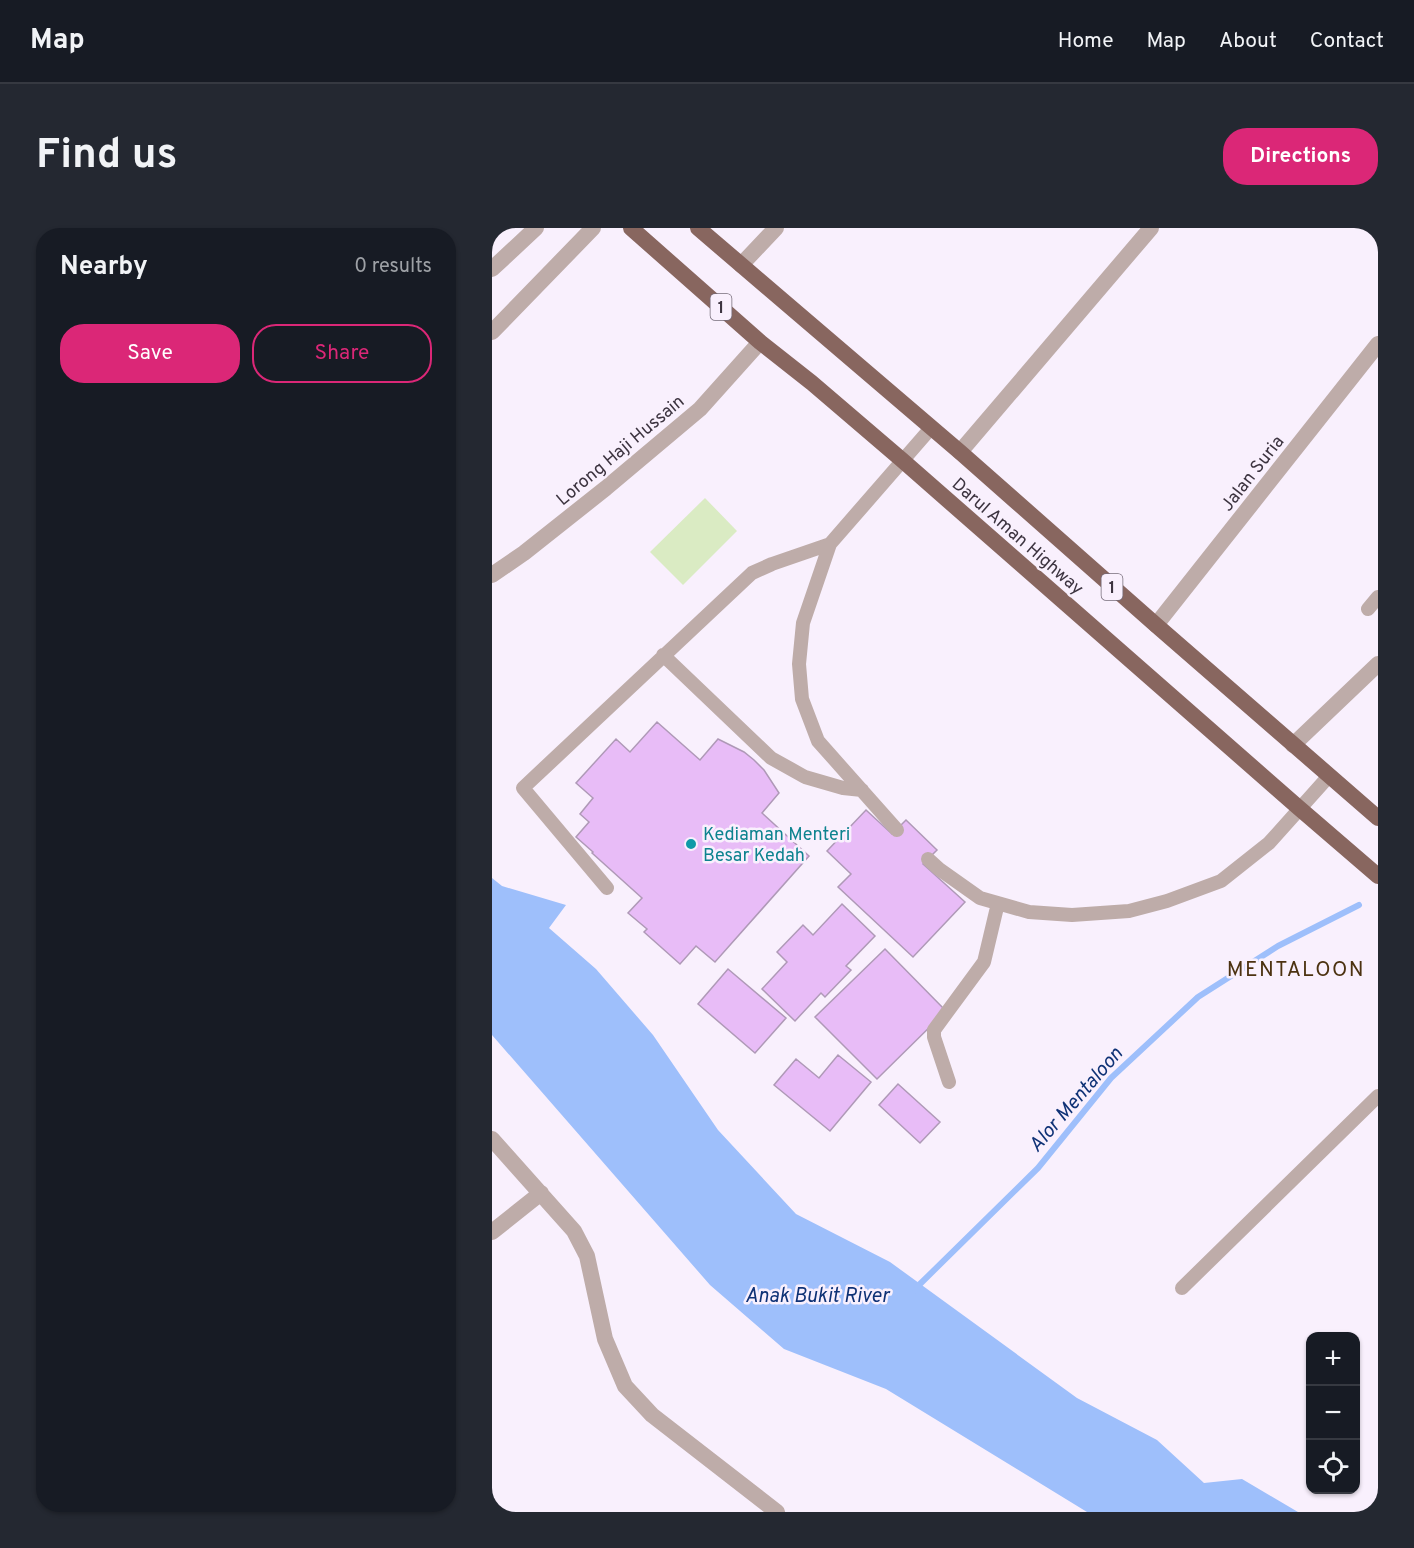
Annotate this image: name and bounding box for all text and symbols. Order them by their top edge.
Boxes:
text: Map [30,23,85,59]
text: Home [1058,28,1114,55]
text: Map [1147,28,1186,55]
text: About [1219,28,1277,55]
text: Contact [1310,28,1384,55]
button: Directions [1223,128,1378,185]
text: Find us [36,130,177,183]
text: Nearby [60,251,148,284]
text: 0 results [354,254,432,280]
road number: 1 [710,294,732,320]
button: Save [60,324,240,383]
button: Share [252,324,432,383]
street label: Lorong Haji Hussain [552,391,690,511]
street label: Jalan Suria [1216,431,1290,516]
street label: Darul Aman Highway [946,474,1088,601]
road number: 1 [1102,574,1122,600]
place label: Kediaman Menteri Besar Kedah [703,824,850,868]
marker: Kediaman Menteri Besar Kedah [684,837,698,851]
district label: MENTALOON [1227,957,1365,984]
water label: Alor Mentaloon [1024,1042,1130,1158]
water label: Anak Bukit River [745,1284,890,1310]
map controls [1306,1332,1360,1494]
button: + [1306,1332,1360,1386]
button: − [1306,1386,1360,1440]
button: locate [1306,1440,1360,1494]

